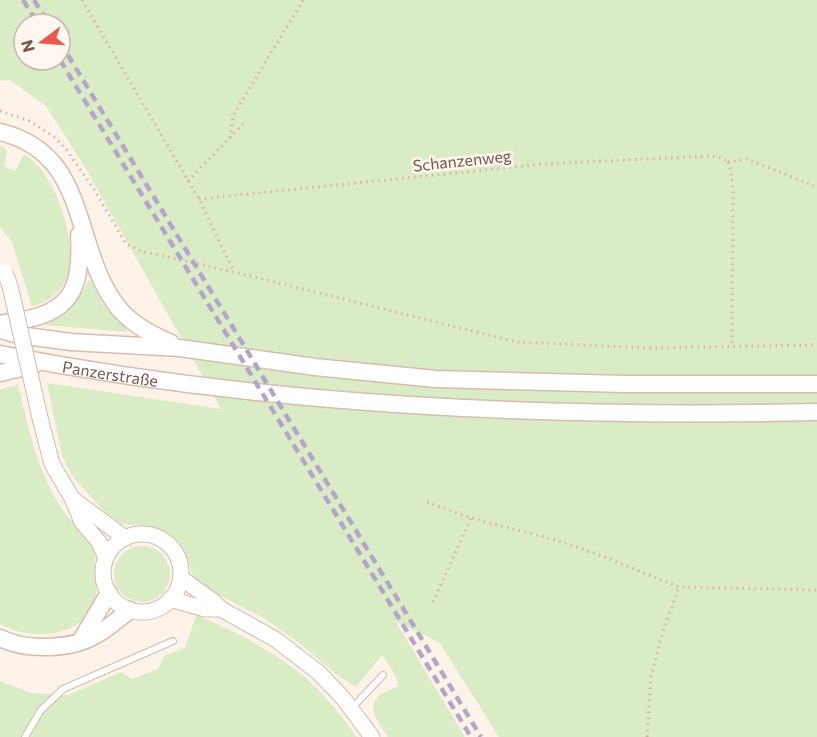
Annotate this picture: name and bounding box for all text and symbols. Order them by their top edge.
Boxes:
north arrow [12,12,72,72]
text: N [16,38,38,55]
street label: Schanzenweg [412,145,513,175]
street label: Panzerstraße [61,356,160,389]

